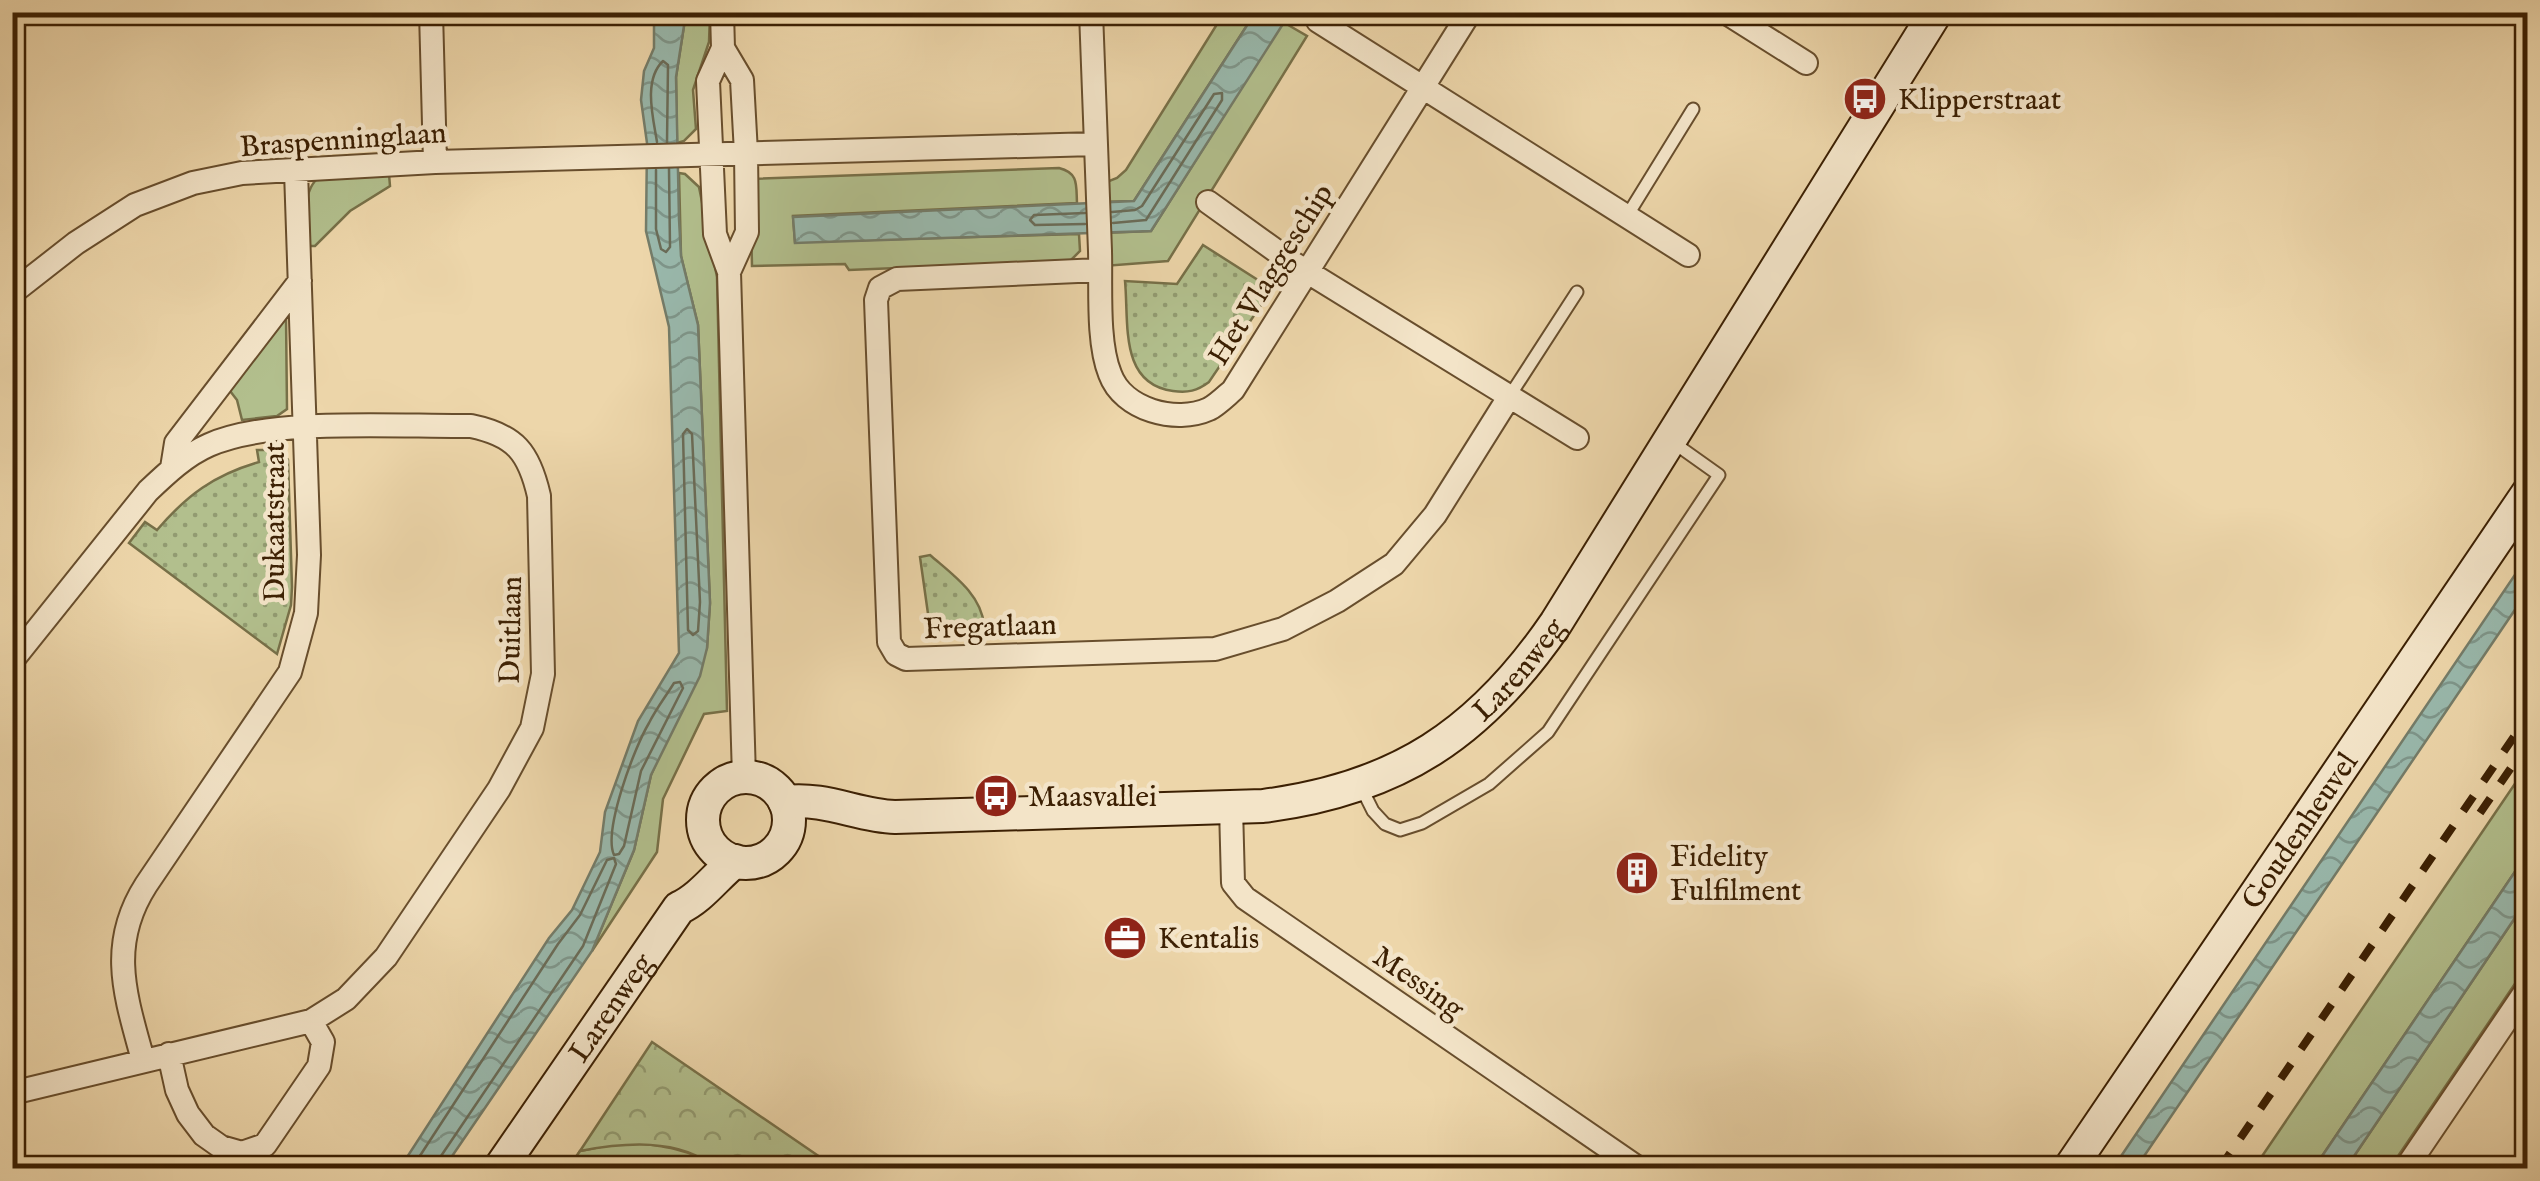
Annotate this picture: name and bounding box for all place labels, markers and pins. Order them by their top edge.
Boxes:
bus stop icon: Klipperstraat [1842,76,1888,122]
place label: Klipperstraat [1898,82,2061,120]
bus stop icon: Maasvallei [973,773,1019,819]
place label: Maasvallei [1028,779,1157,817]
place label: Fidelity Fulfilment [1670,839,1801,911]
building icon: Fidelity Fulfilment [1614,850,1660,896]
office icon: Kentalis [1102,915,1148,961]
place label: Kentalis [1158,921,1259,959]

